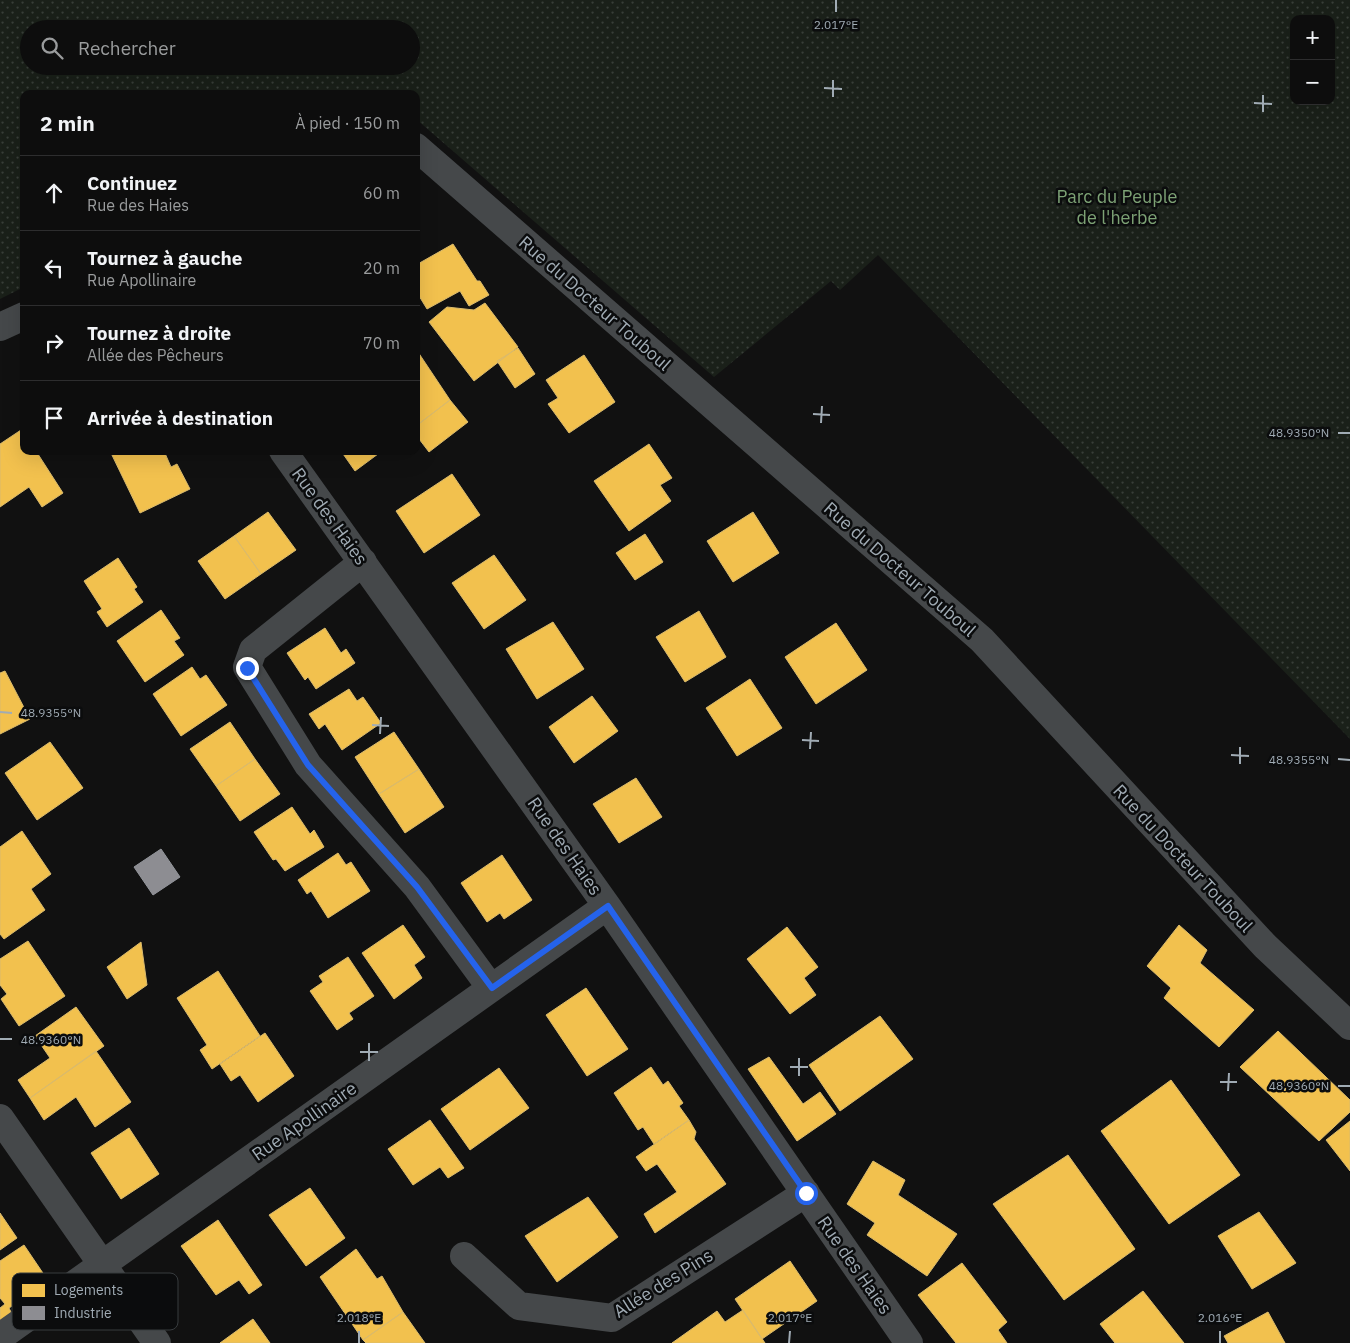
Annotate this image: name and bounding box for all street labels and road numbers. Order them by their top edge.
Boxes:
street label: Rue du Docteur Touboul [514,231,676,375]
street label: Rue des Haies [287,463,373,569]
street label: Rue du Docteur Touboul [819,497,981,641]
street label: Rue du Docteur Touboul [1108,779,1258,937]
street label: Rue des Haies [523,792,607,900]
street label: Rue Apollinaire [247,1076,361,1166]
street label: Rue des Haies [813,1211,897,1319]
street label: Allée des Pins [609,1243,717,1323]

